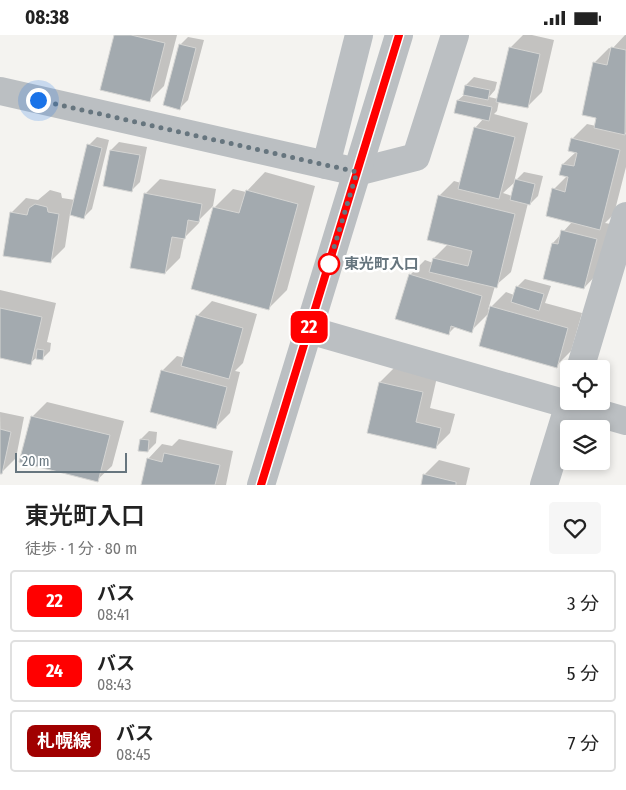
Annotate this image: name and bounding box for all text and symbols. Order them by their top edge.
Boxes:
text: 08:38 [25,6,69,29]
your location [26,88,51,113]
marker: 東光町入口 [318,253,340,275]
place label: 東光町入口 [344,255,419,273]
line badge: 22 [286,311,332,343]
text: 22 [301,316,317,338]
map controls [560,360,610,470]
button: locate [560,360,610,410]
button: layers [560,420,610,470]
scale bar [15,450,128,473]
text: 20 m [22,453,50,470]
text: 東光町入口 [25,502,145,530]
button: heart [549,502,601,554]
text: 徒歩 · 1 分 · 80 m [25,539,137,558]
text: バス [97,582,135,605]
text: 22 [46,590,63,612]
text: 3 分 [567,592,599,615]
text: 08:41 [97,605,130,624]
text: バス [97,652,135,675]
text: 24 [46,660,63,682]
text: 5 分 [567,662,599,685]
text: 08:43 [97,675,131,694]
text: バス [116,722,154,745]
text: 札幌線 [37,730,91,752]
text: 7 分 [568,732,599,755]
text: 08:45 [116,745,151,764]

